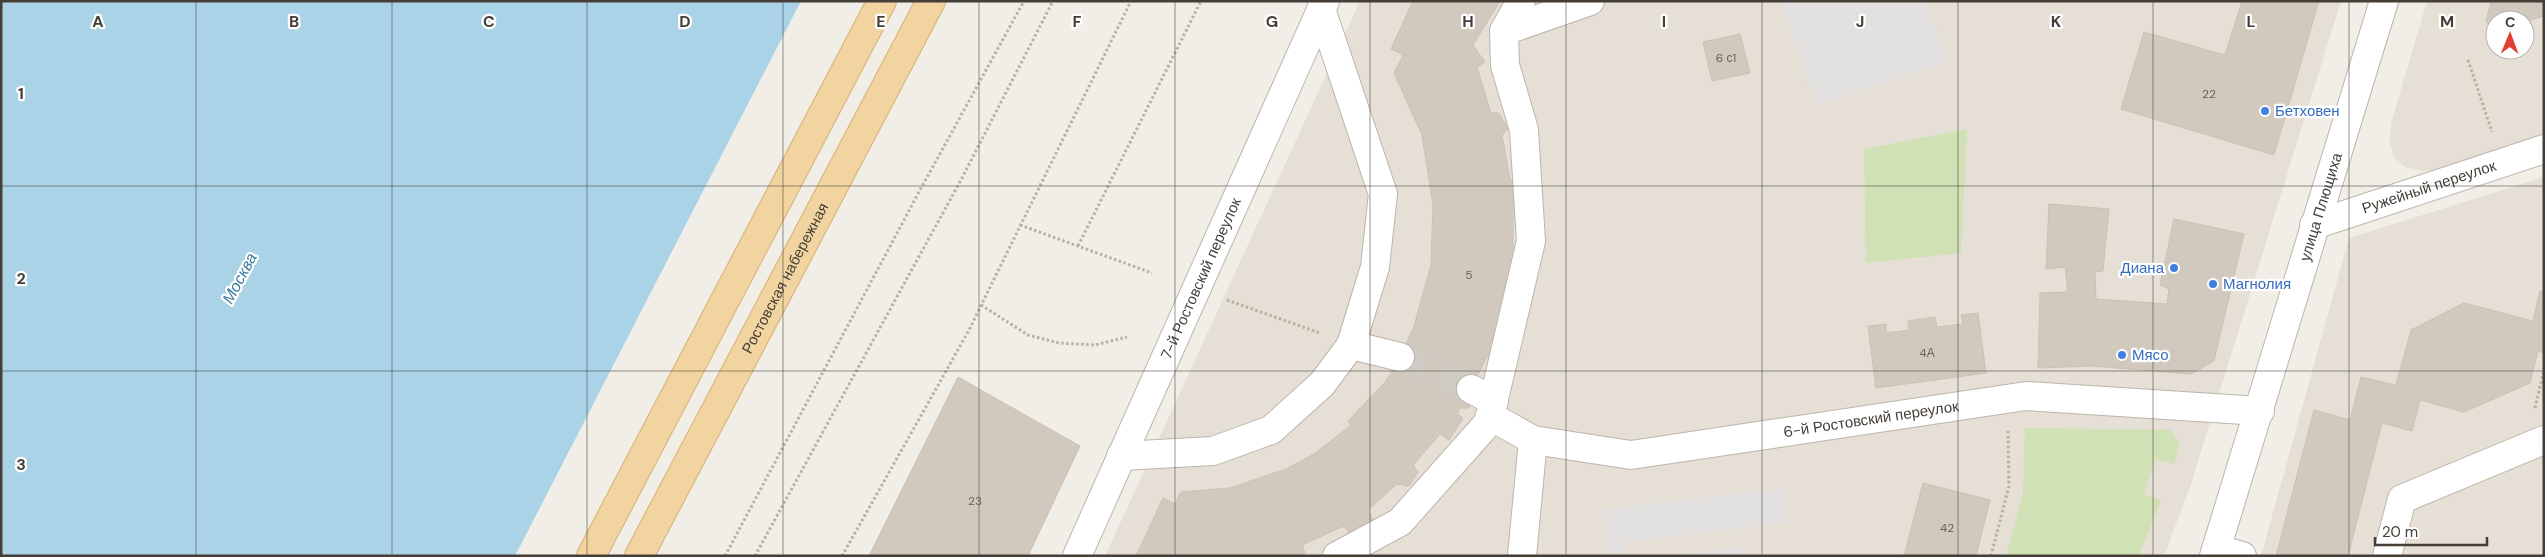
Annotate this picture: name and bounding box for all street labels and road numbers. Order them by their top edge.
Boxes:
street label: улица Плющиха [2295,150,2347,264]
street label: Ружейный переулок [2359,155,2499,218]
street label: 7-й Ростовский переулок [1156,194,1246,362]
street label: Ростовская набережная [737,199,833,357]
street label: 6-й Ростовский переулок [1782,396,1960,442]

